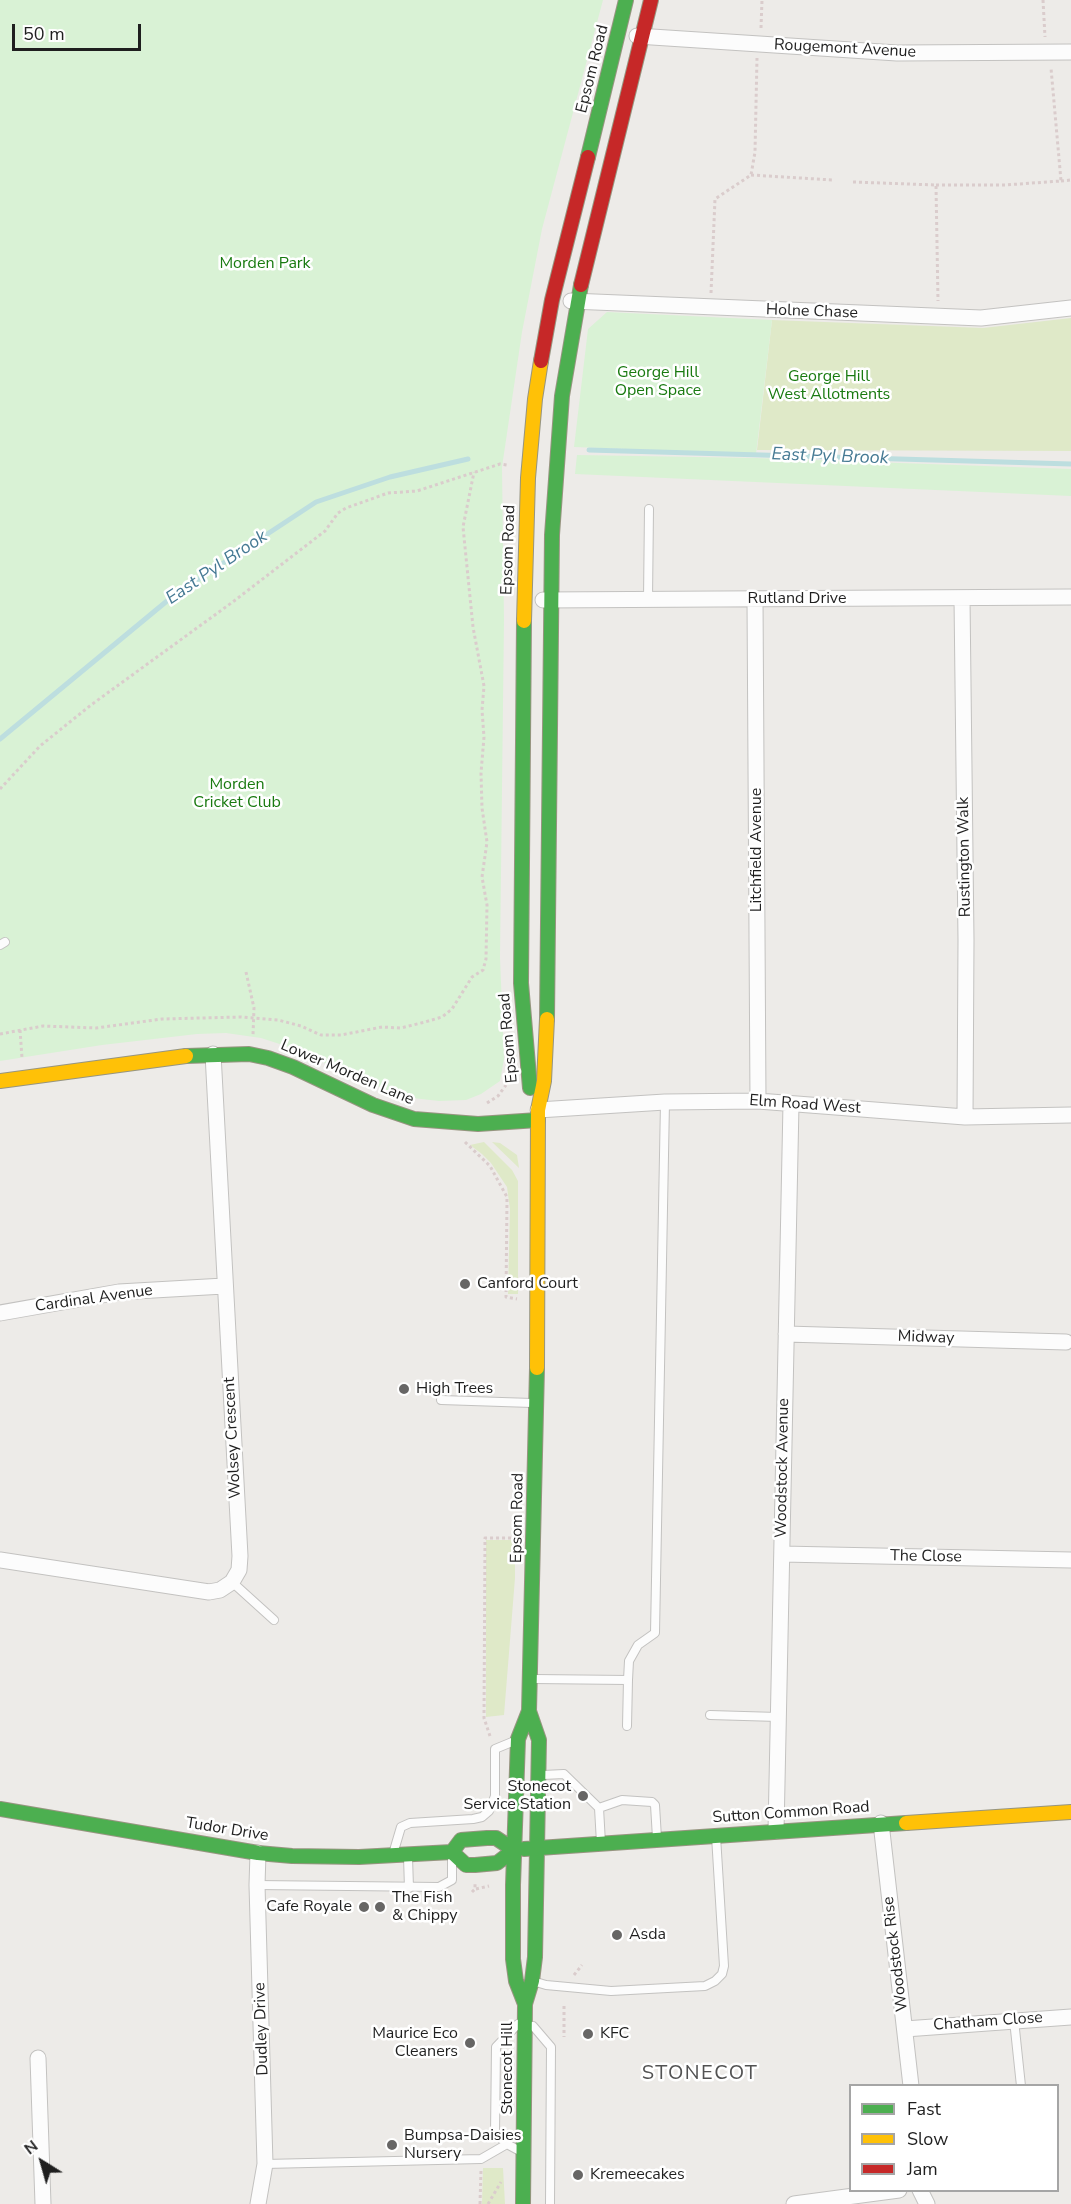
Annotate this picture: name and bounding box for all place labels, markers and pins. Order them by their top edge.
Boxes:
place label: Canford Court [477,1274,578,1294]
marker: Canford Court [458,1277,472,1291]
place label: High Trees [416,1379,493,1399]
marker: High Trees [397,1382,411,1396]
place label: Stonecot Service Station [463,1777,571,1815]
marker: Stonecot Service Station [576,1789,590,1803]
place label: The Fish & Chippy [392,1888,458,1926]
place label: Cafe Royale [266,1897,352,1917]
marker: Cafe Royale [357,1900,371,1914]
marker: The Fish & Chippy [373,1900,387,1914]
place label: Asda [629,1925,666,1945]
marker: Asda [610,1928,624,1942]
place label: Maurice Eco Cleaners [372,2024,458,2062]
place label: KFC [600,2024,629,2044]
marker: KFC [581,2027,595,2041]
marker: Maurice Eco Cleaners [463,2036,477,2050]
place label: Bumpsa-Daisies Nursery [404,2126,521,2164]
marker: Bumpsa-Daisies Nursery [385,2138,399,2152]
place label: Kremeecakes [590,2165,685,2185]
marker: Kremeecakes [571,2168,585,2182]

